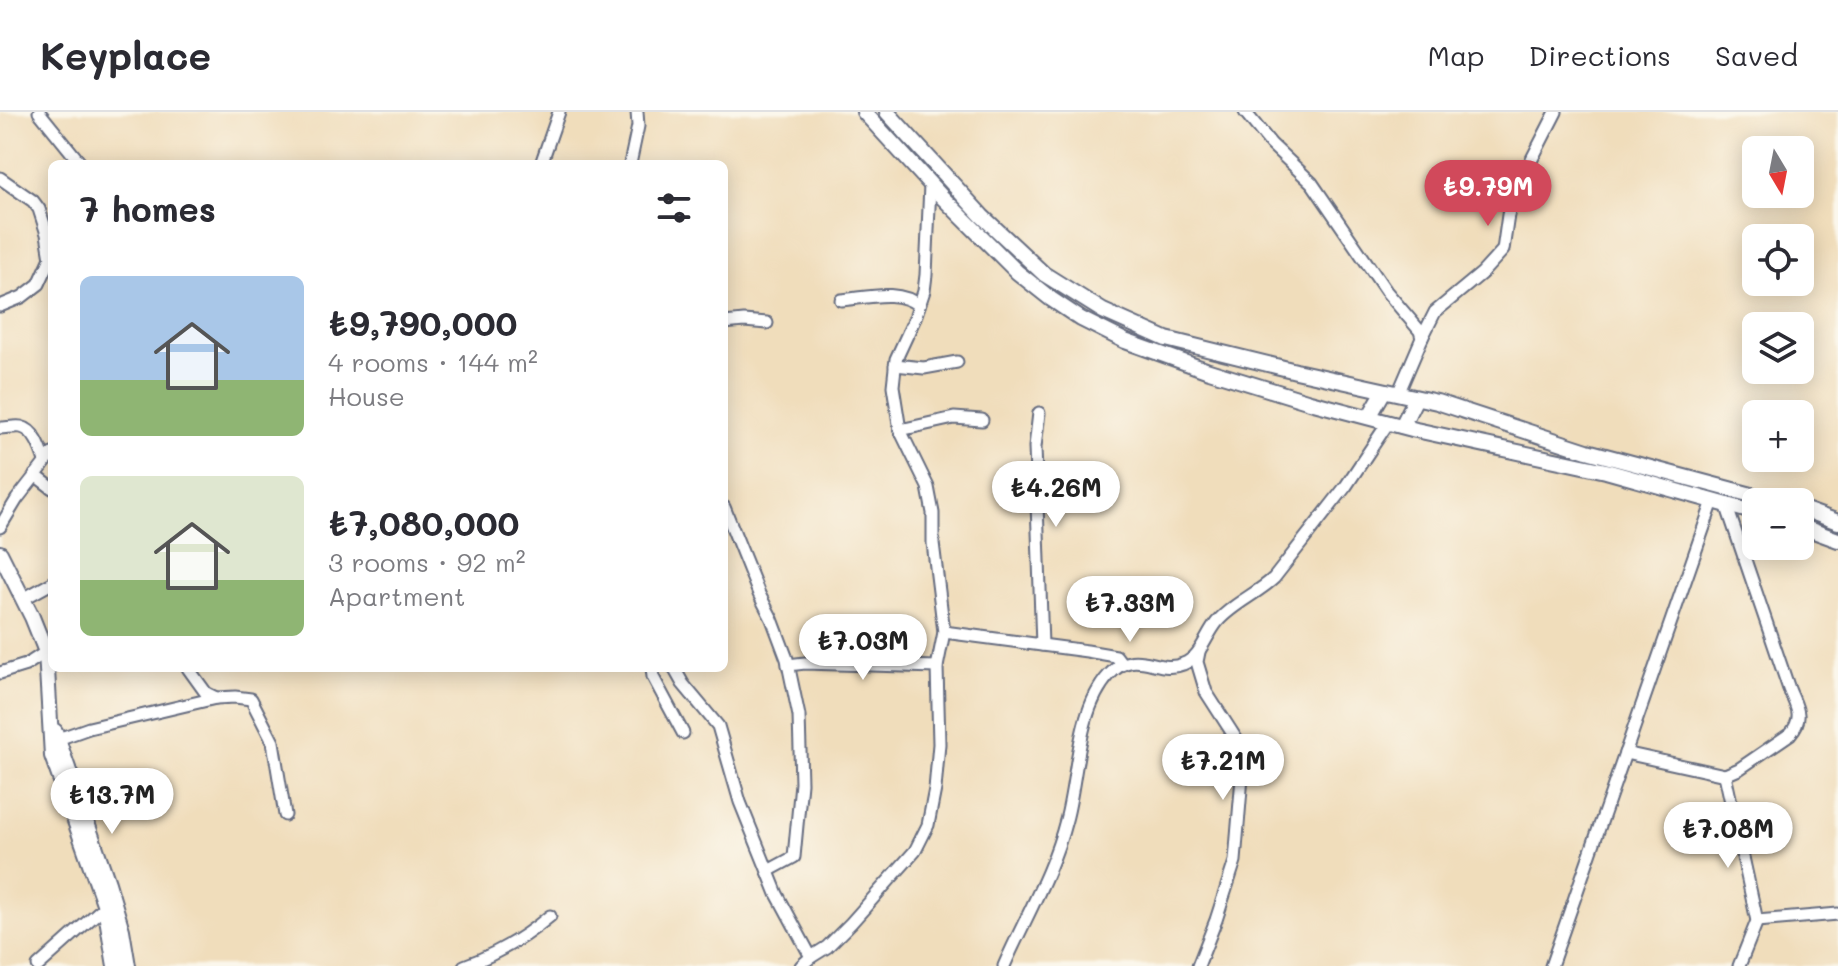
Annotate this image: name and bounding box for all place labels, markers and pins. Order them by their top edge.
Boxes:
pin: ₺9.79M [1423,160,1553,228]
pin: ₺4.26M [991,461,1121,529]
pin: ₺7.33M [1065,576,1195,644]
pin: ₺7.03M [798,614,928,682]
pin: ₺7.21M [1158,734,1288,802]
pin: ₺13.7M [47,768,177,836]
pin: ₺7.08M [1663,802,1793,870]

